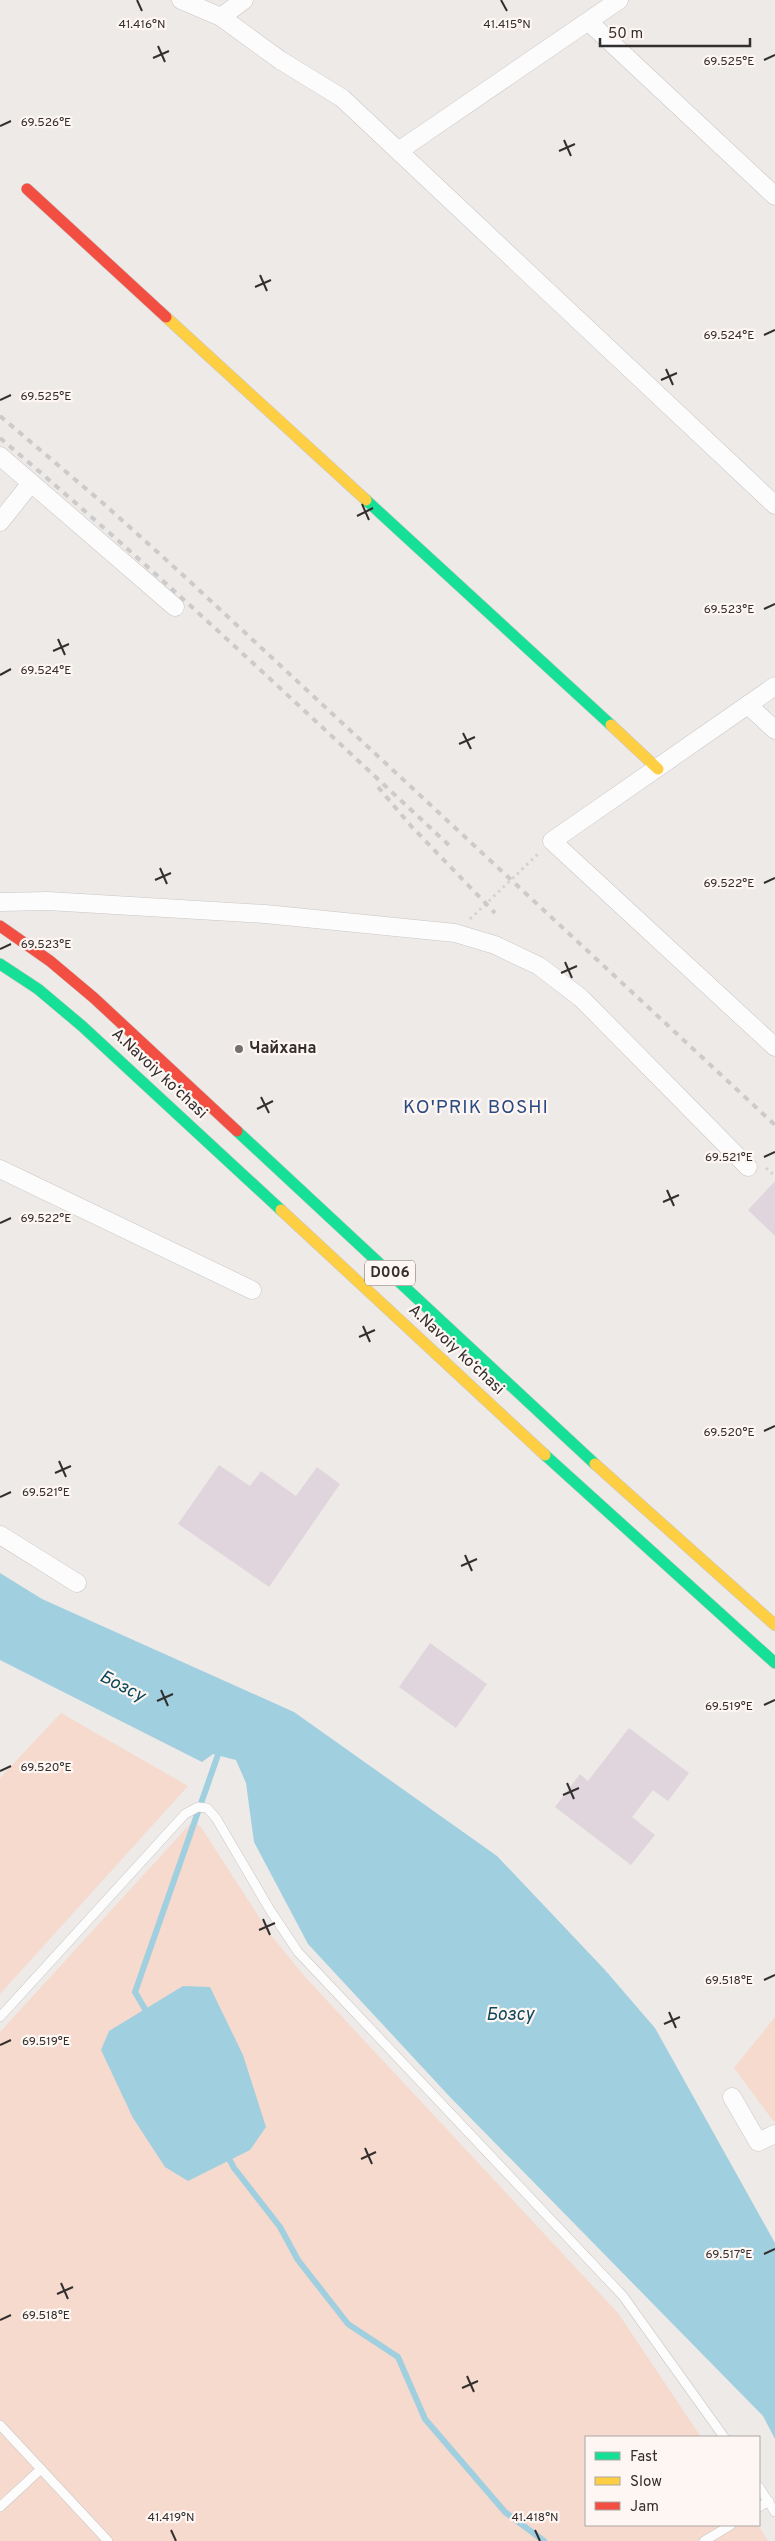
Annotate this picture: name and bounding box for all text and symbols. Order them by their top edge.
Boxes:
scale bar [600,15,750,47]
text: 41.416°N [118,17,166,33]
text: 41.415°N [483,17,531,33]
text: 50 m [608,25,643,44]
text: 69.525°E [704,54,754,70]
text: 69.526°E [21,115,71,131]
text: 69.524°E [704,328,754,344]
text: 69.525°E [21,389,71,405]
text: 69.523°E [704,602,754,618]
text: 69.524°E [21,663,71,679]
text: 69.522°E [704,876,754,892]
text: 69.523°E [21,937,71,953]
street label: A.Navoiy ko‘chasi [107,1024,211,1124]
place label: Чайхана [249,1039,317,1059]
marker: Чайхана [233,1043,245,1055]
district label: KO'PRIK BOSHI [403,1096,549,1120]
text: 69.521°E [705,1150,753,1166]
text: 69.522°E [21,1211,71,1227]
road number: D006 [365,1260,415,1286]
street label: A.Navoiy ko‘chasi [404,1300,508,1400]
text: 69.520°E [703,1425,755,1441]
text: 69.521°E [22,1485,70,1501]
water label: Бозсу [95,1666,150,1709]
text: 69.519°E [705,1699,753,1715]
text: 69.520°E [20,1760,72,1776]
text: 69.518°E [705,1973,753,1989]
water label: Бозсу [486,2004,536,2027]
text: 69.519°E [22,2034,70,2050]
text: 69.517°E [706,2247,752,2263]
text: 69.518°E [22,2308,70,2324]
legend [585,2436,760,2526]
text: Fast [630,2448,658,2467]
text: Slow [630,2473,662,2492]
text: Jam [630,2498,659,2517]
text: 41.419°N [147,2510,195,2526]
text: 41.418°N [511,2510,559,2526]

